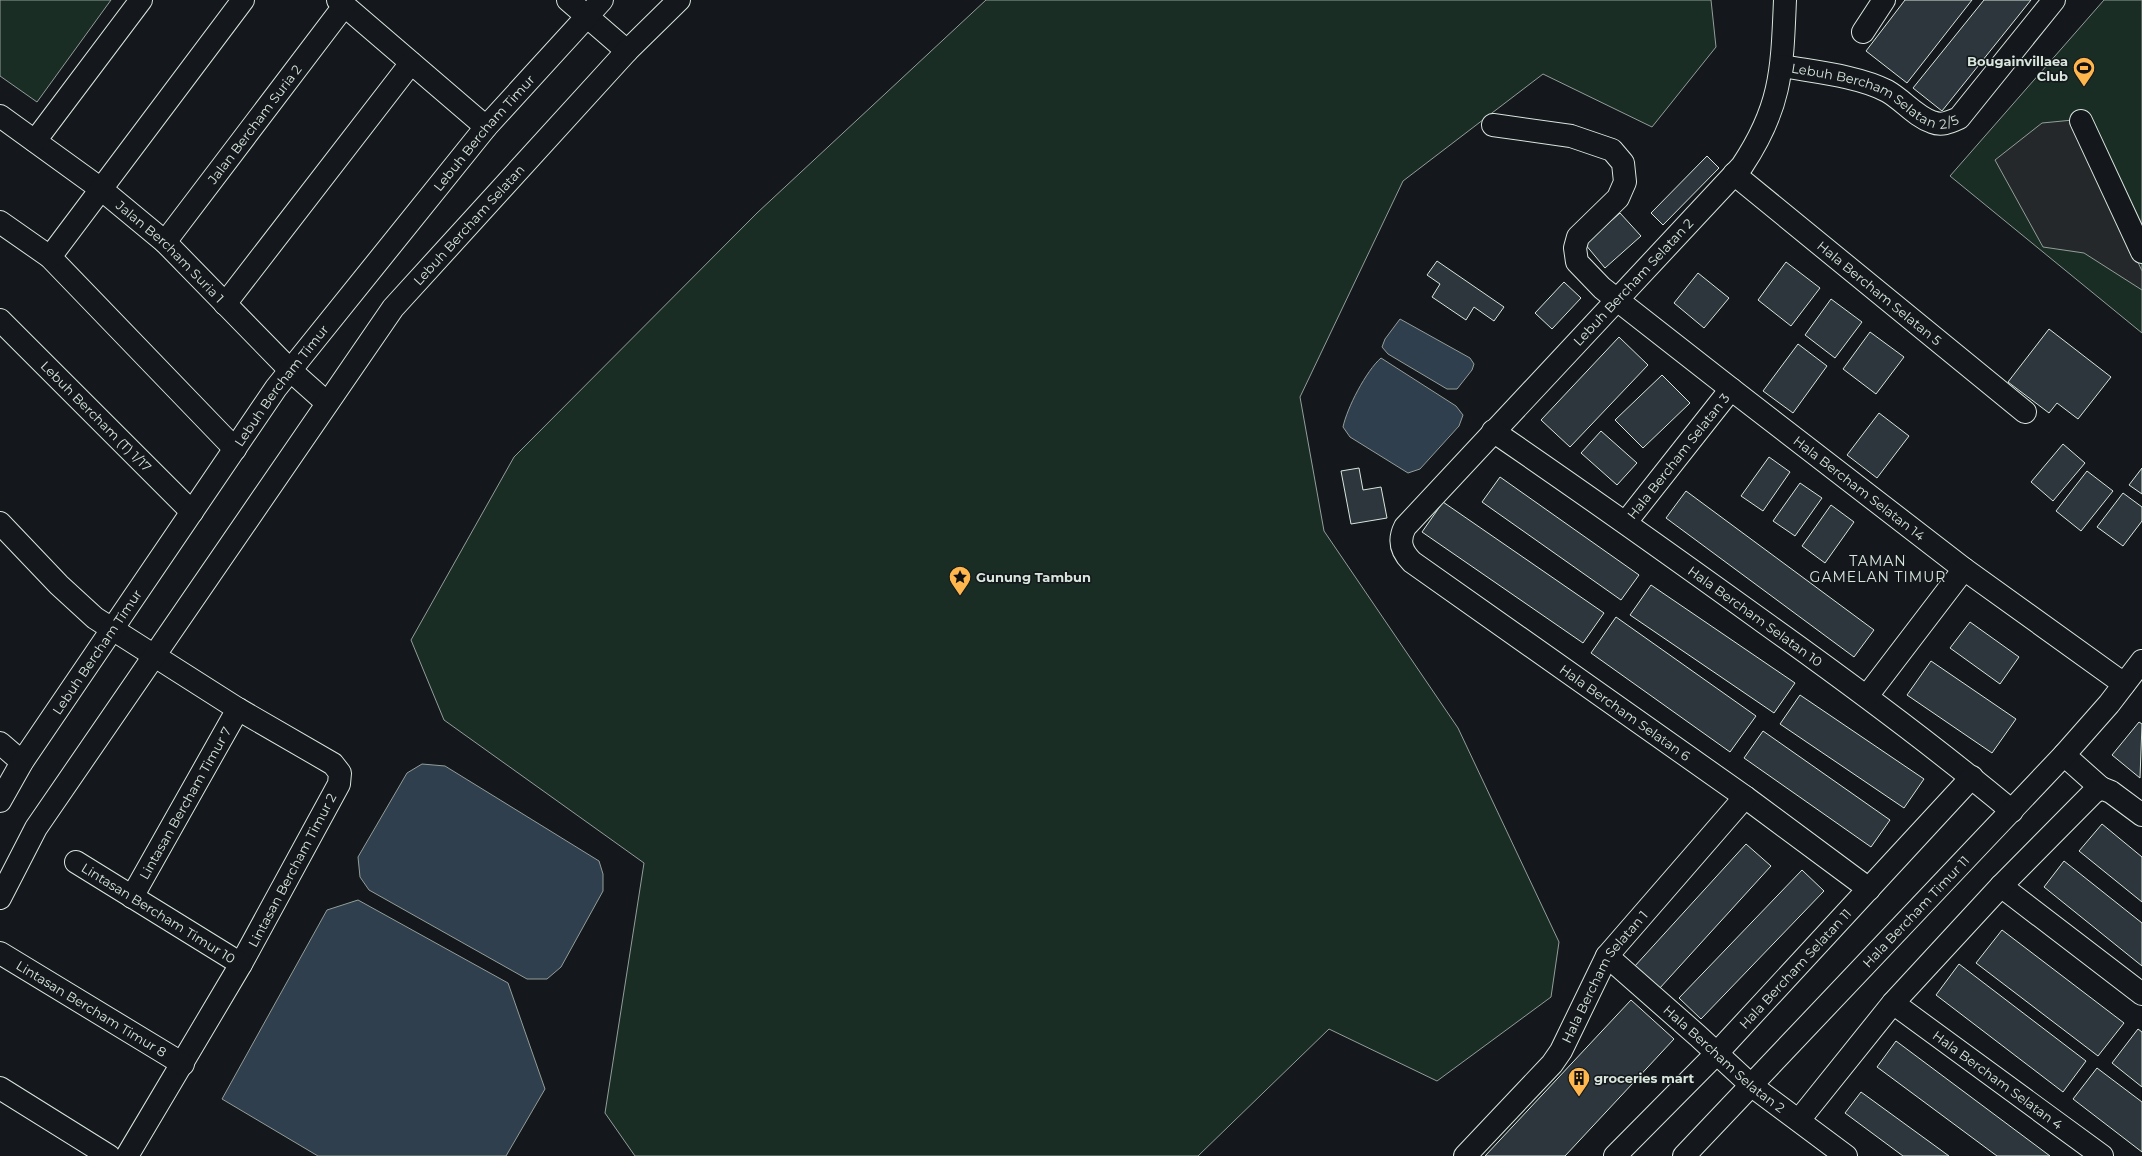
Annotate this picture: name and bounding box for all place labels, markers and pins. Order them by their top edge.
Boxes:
place label: Bougainvillaea Club [1967,53,2068,84]
sports icon: Bougainvillaea Club [2071,55,2097,88]
place icon: Gunung Tambun [947,564,973,597]
place label: Gunung Tambun [976,569,1091,585]
building icon: groceries mart [1566,1065,1592,1098]
place label: groceries mart [1594,1070,1695,1086]

